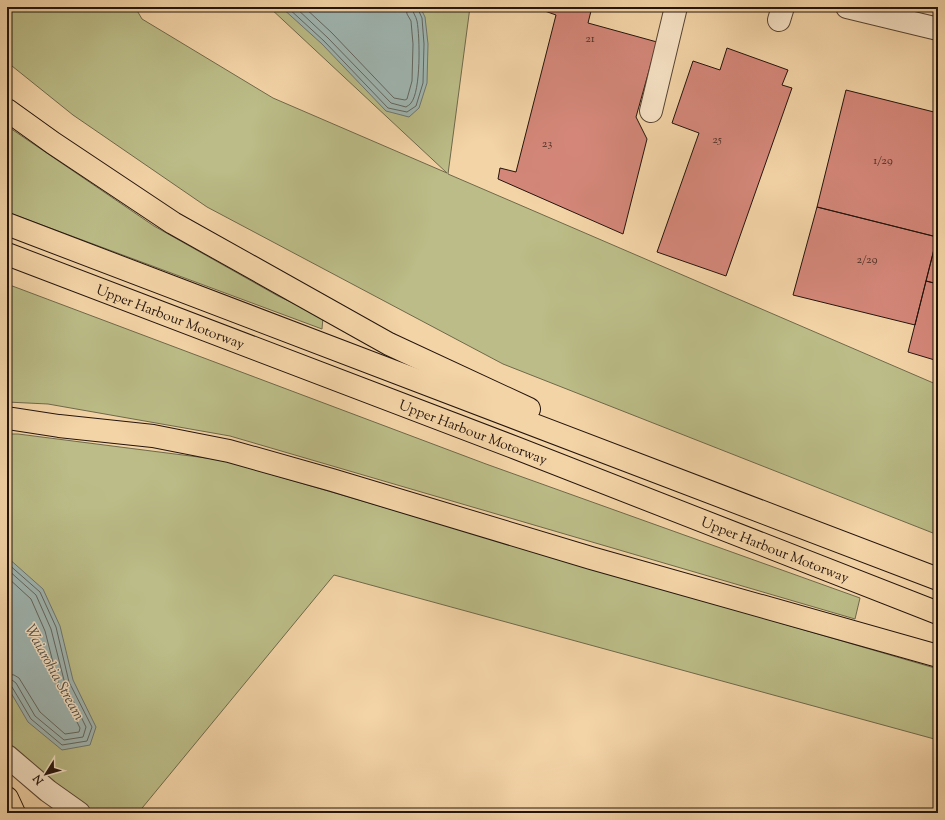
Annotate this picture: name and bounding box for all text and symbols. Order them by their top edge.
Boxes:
house number: 21 [585,30,595,48]
house number: 25 [712,131,722,149]
house number: 23 [542,135,552,153]
house number: 1/29 [873,152,893,170]
house number: 2/29 [856,251,878,269]
street label: Upper Harbour Motorway [93,281,247,356]
street label: Upper Harbour Motorway [395,396,550,471]
street label: Upper Harbour Motorway [697,513,851,589]
water label: Waiarohia Stream [19,621,89,725]
north arrow [26,754,66,794]
text: N [30,771,48,789]

